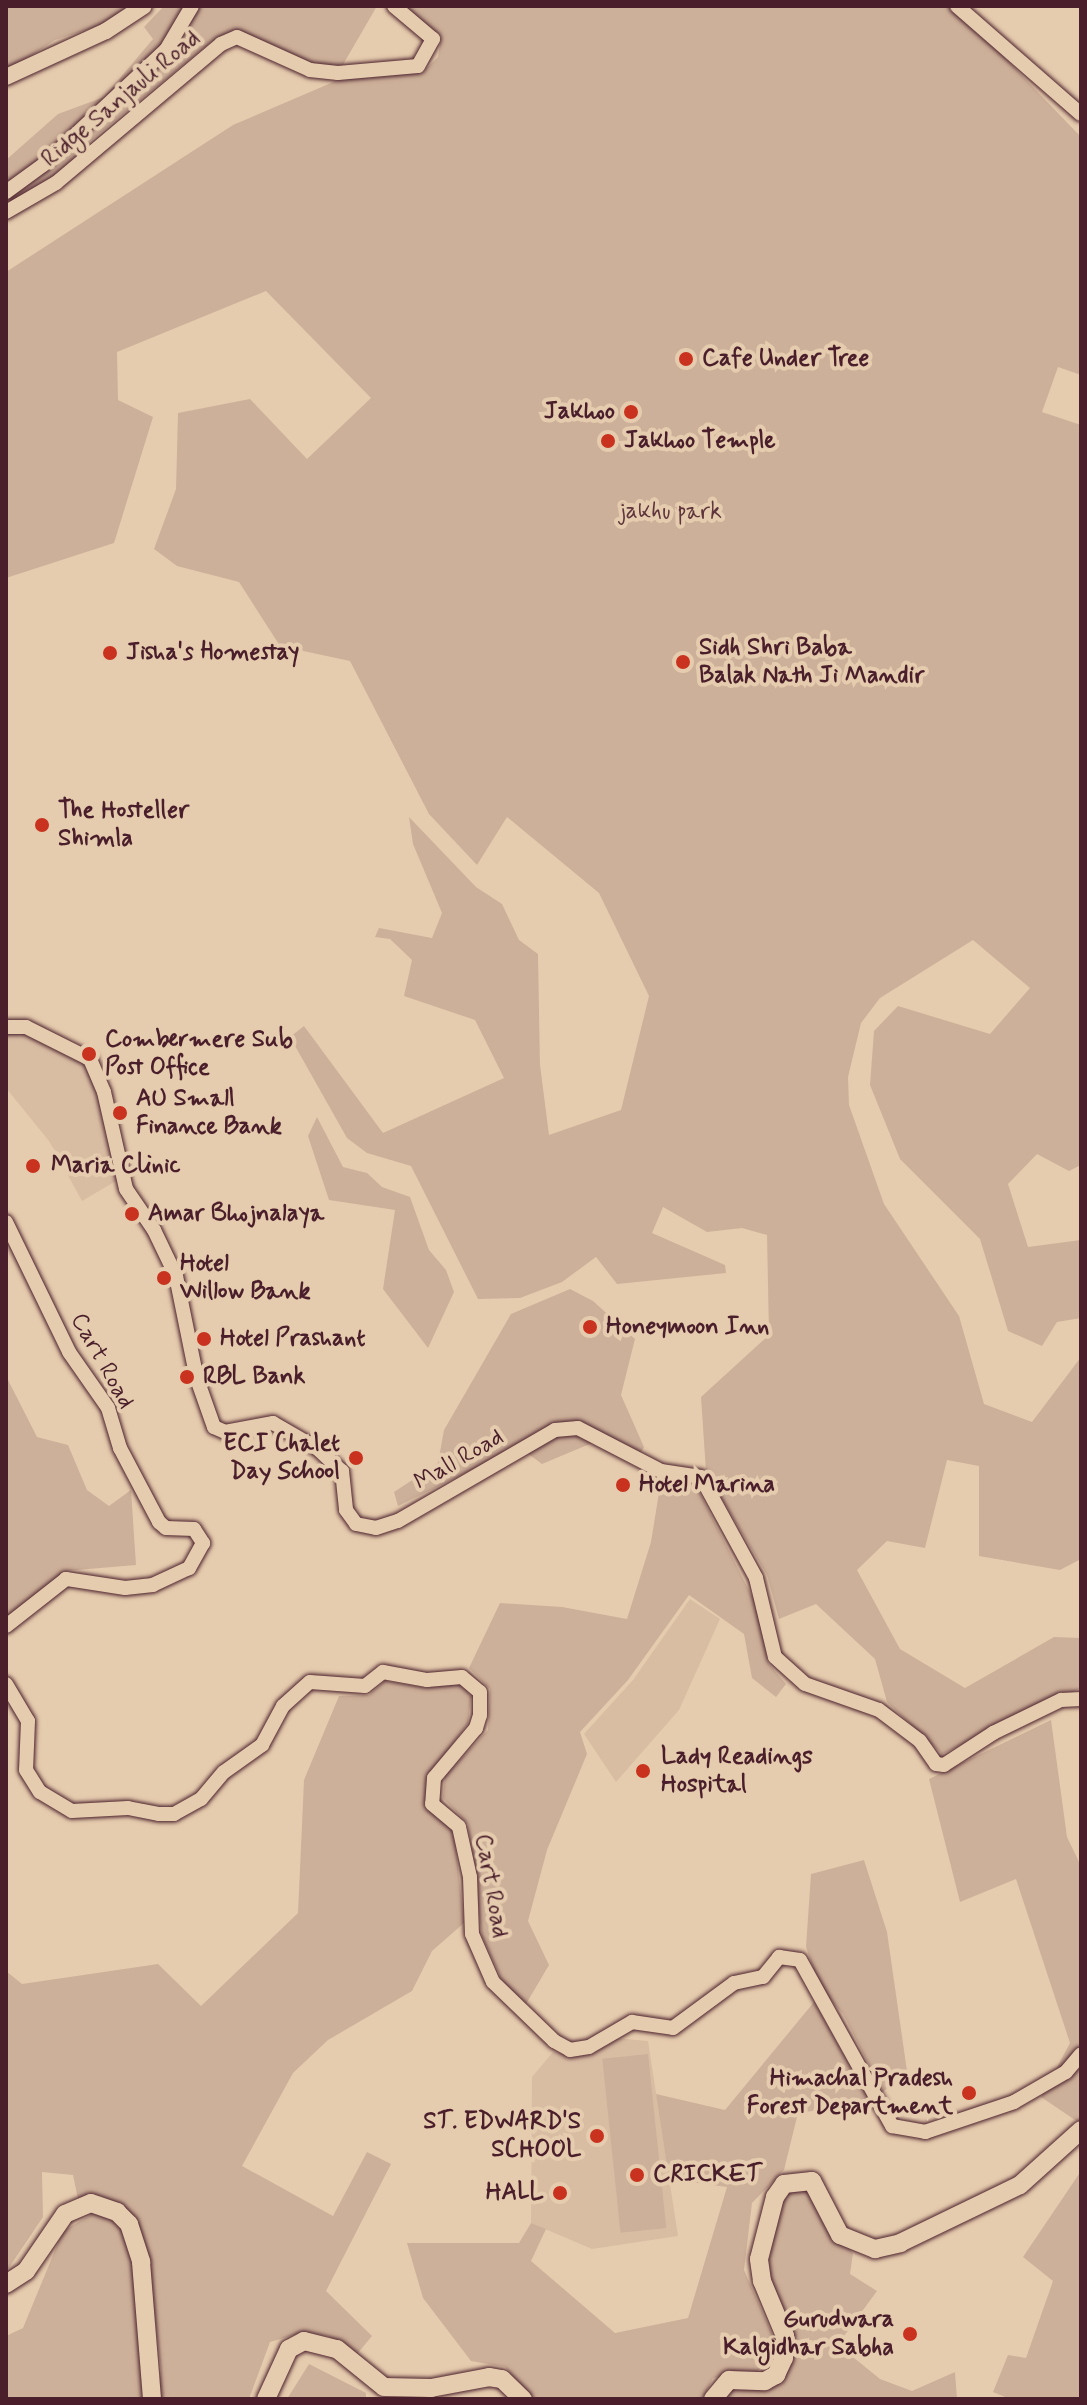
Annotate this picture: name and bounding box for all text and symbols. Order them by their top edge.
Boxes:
street label: Ridge Sanjauli Road [35,24,207,174]
place label: Cafe Under Tree [702,345,869,373]
marker: Cafe Under Tree [677,350,695,368]
place label: Jakhoo [544,398,615,426]
marker: Jakhoo [622,403,640,421]
place label: Jakhoo Temple [624,427,772,455]
marker: Jakhoo Temple [599,432,617,450]
park label: jakhu park [619,498,721,526]
place label: Sidh Shri Baba Balak Nath Ji Mandir [699,634,919,690]
place label: Jisha's Homestay [126,639,299,667]
marker: Jisha's Homestay [101,644,119,662]
marker: Sidh Shri Baba Balak Nath Ji Mandir [674,653,692,671]
place label: The Hosteller Shimla [58,797,190,853]
marker: The Hosteller Shimla [33,816,51,834]
place label: Combermere Sub Post Office [105,1026,290,1082]
marker: Combermere Sub Post Office [80,1045,98,1063]
place label: AU Small Finance Bank [136,1085,277,1141]
marker: AU Small Finance Bank [111,1104,129,1122]
place label: Maria Clinic [51,1152,180,1180]
marker: Maria Clinic [22,1155,44,1177]
place label: Amar Bhojnalaya [148,1200,323,1228]
marker: Amar Bhojnalaya [123,1205,141,1223]
place label: Hotel Willow Bank [180,1250,304,1306]
marker: Hotel Willow Bank [155,1269,173,1287]
street label: Cart Road [64,1308,140,1414]
place label: Honeymoon Inn [606,1313,764,1341]
marker: Honeymoon Inn [581,1318,599,1336]
place label: Hotel Prashant [220,1325,365,1353]
marker: Hotel Prashant [195,1330,213,1348]
place label: RBL Bank [203,1363,305,1391]
marker: RBL Bank [178,1368,196,1386]
street label: Mall Road [409,1423,509,1497]
place label: ECI Chalet Day School [216,1430,340,1486]
marker: ECI Chalet Day School [347,1449,365,1467]
place label: Hotel Marina [639,1471,776,1499]
marker: Hotel Marina [614,1476,632,1494]
place label: Lady Readings Hospital [661,1743,813,1799]
marker: Lady Readings Hospital [632,1760,654,1782]
street label: Cart Road [468,1832,514,1940]
place label: Himachal Pradesh Forest Department [747,2065,953,2121]
marker: Himachal Pradesh Forest Department [960,2084,978,2102]
place label: ST. EDWARD'S SCHOOL [423,2108,581,2164]
marker: ST. EDWARD'S SCHOOL [588,2127,606,2145]
place label: CRICKET [653,2161,762,2189]
marker: CRICKET [628,2166,646,2184]
place label: HALL [486,2179,544,2207]
marker: HALL [551,2184,569,2202]
place label: Gurudwara Kalgidhar Sabha [723,2306,894,2362]
marker: Gurudwara Kalgidhar Sabha [901,2325,919,2343]

